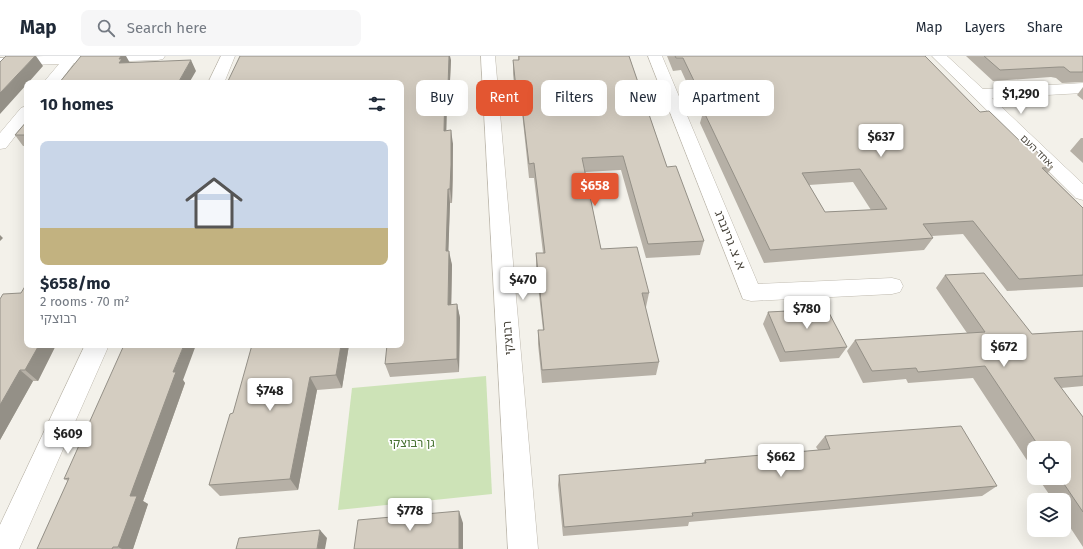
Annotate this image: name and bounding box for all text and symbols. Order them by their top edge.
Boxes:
search box [81,10,361,46]
text: Map [20,16,57,39]
icon: search [95,17,117,39]
text: Search here [127,19,207,37]
text: Map [916,19,942,36]
text: Layers [964,19,1005,36]
text: Share [1027,19,1063,36]
chip: Buy [416,80,468,116]
chip: Rent [476,80,533,116]
chip: Filters [541,80,607,116]
chip: New [615,80,671,116]
chip: Apartment [679,80,774,116]
pin: $1,290 [988,81,1054,115]
text: $1,290 [1002,86,1040,101]
icon: filters [366,93,388,115]
text: 10 homes [40,94,114,115]
pin: $637 [857,124,905,158]
text: $637 [867,129,895,144]
street label: אחד העם [1018,132,1055,169]
icon: home [178,167,250,239]
pin: $658 [571,173,619,207]
text: $658 [581,178,609,193]
street label: א. צ. גרינברג [712,208,748,272]
pin: $470 [499,267,547,301]
text: $470 [509,272,537,287]
text: $658/mo [40,273,110,294]
text: 2 rooms · 70 m² [40,294,130,309]
pin: $780 [783,296,831,330]
text: $780 [793,301,821,316]
text: רבוצקי [40,311,77,326]
street label: רבוצקי [500,321,516,355]
pin: $672 [980,334,1028,368]
text: $672 [991,339,1017,354]
pin: $748 [246,378,294,412]
text: $748 [256,383,284,398]
pin: $609 [44,421,92,455]
text: $609 [53,426,83,441]
park label: גן רבוצקי [389,436,435,450]
map controls [1027,441,1071,537]
button: locate [1027,441,1071,485]
pin: $662 [757,444,805,478]
text: $662 [767,449,795,464]
button: layers [1027,493,1071,537]
pin: $778 [386,498,434,532]
text: $778 [397,503,423,518]

